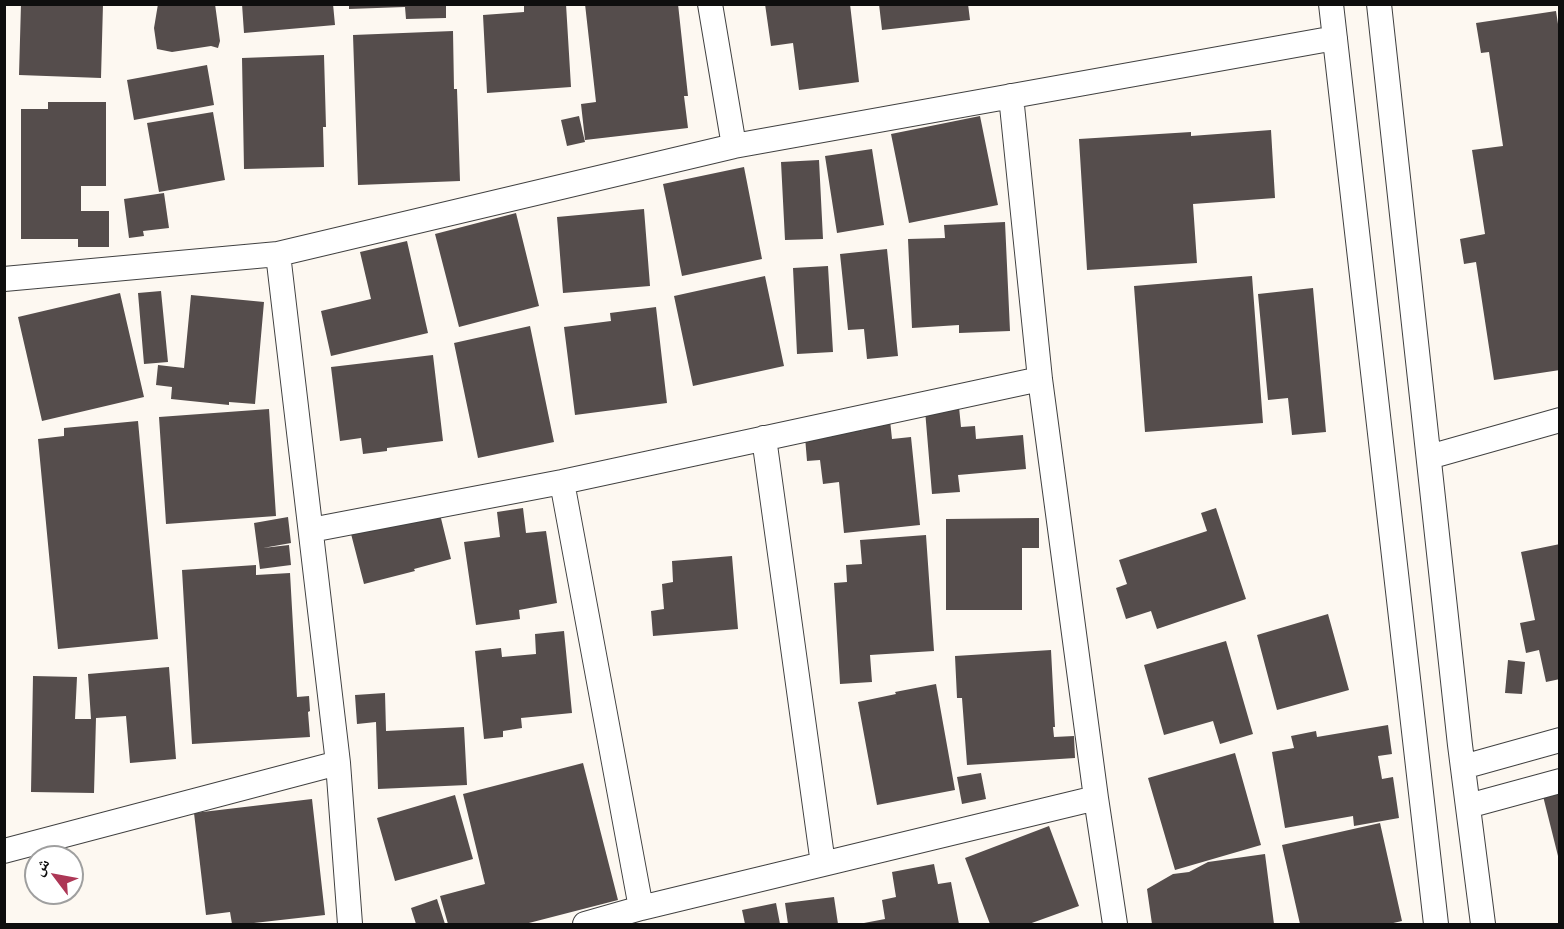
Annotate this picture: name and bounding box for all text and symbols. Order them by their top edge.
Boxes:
north arrow [24,845,84,905]
text: ش [27,853,54,880]

